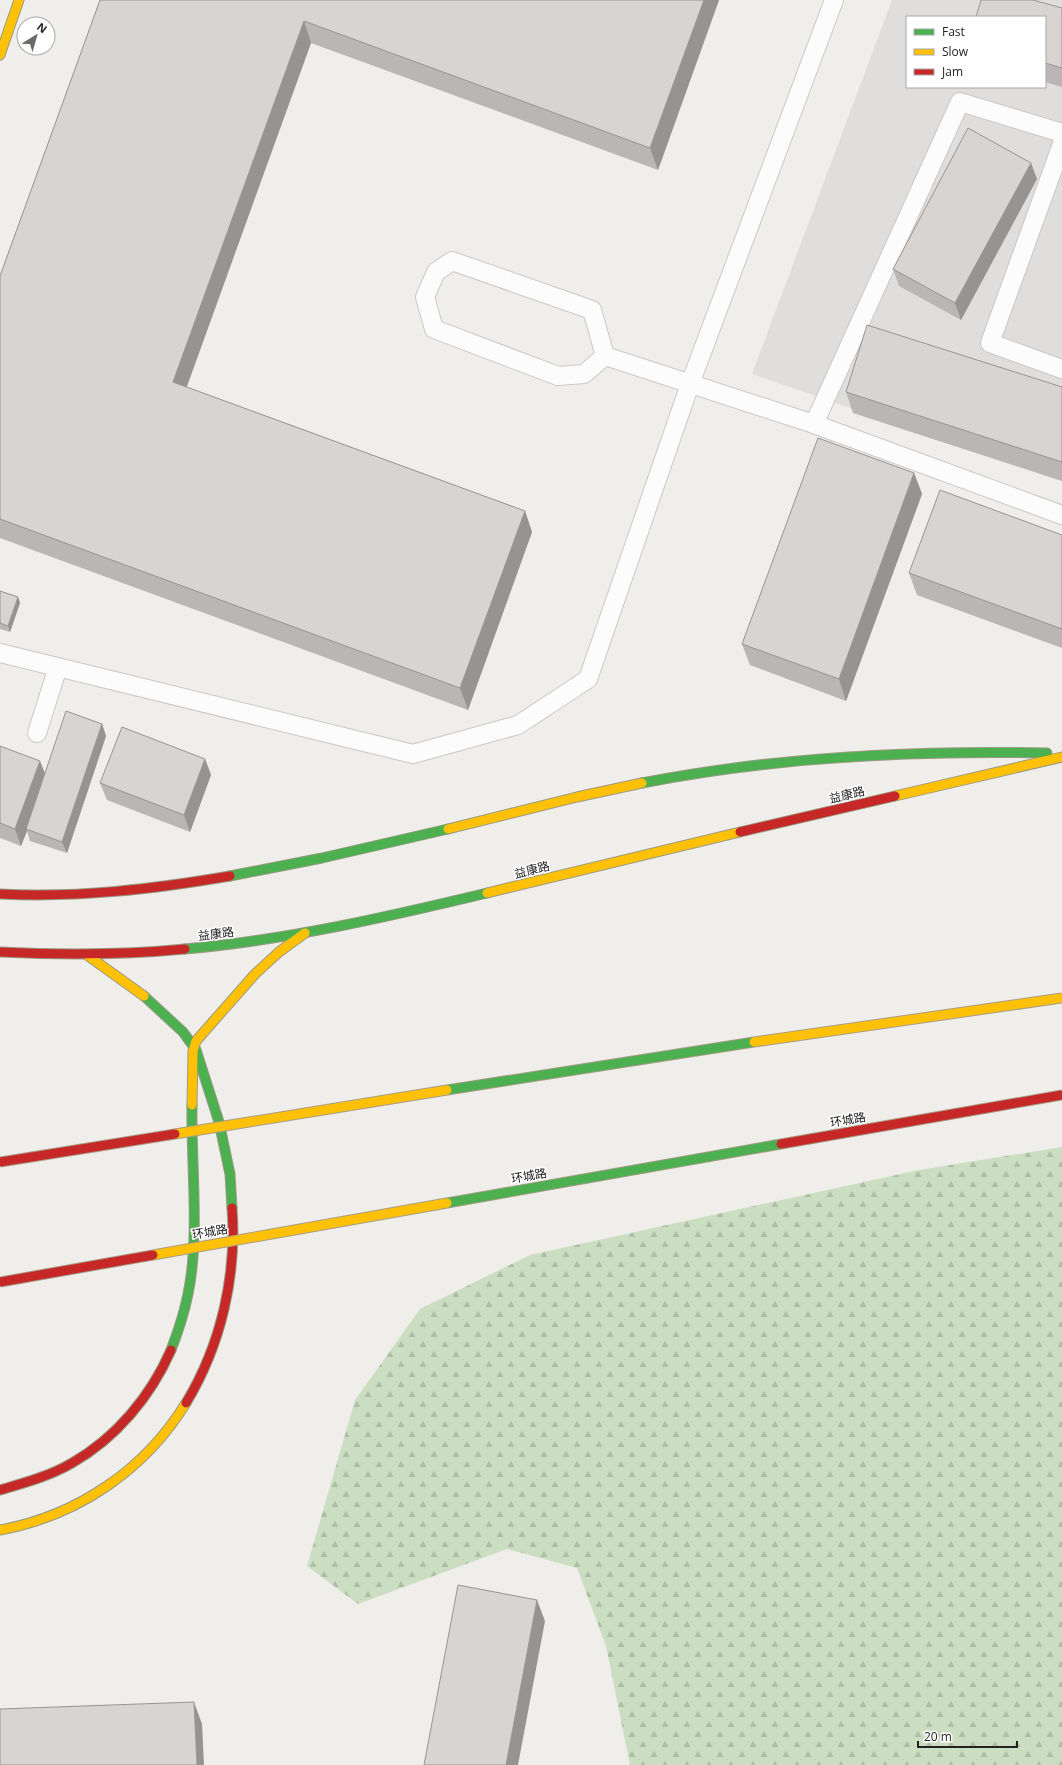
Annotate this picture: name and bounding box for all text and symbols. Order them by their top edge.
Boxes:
north arrow [16,16,56,56]
legend [906,16,1046,88]
text: N [34,19,50,36]
text: Fast [942,23,965,40]
text: Slow [942,43,969,60]
text: Jam [941,63,963,80]
street label: 益康路 [827,782,866,807]
street label: 益康路 [512,857,551,882]
street label: 益康路 [197,923,235,944]
street label: 环城路 [829,1108,867,1131]
street label: 环城路 [510,1164,548,1187]
street label: 环城路 [191,1220,229,1243]
scale bar [918,1723,1017,1749]
text: 20 m [924,1728,952,1745]

